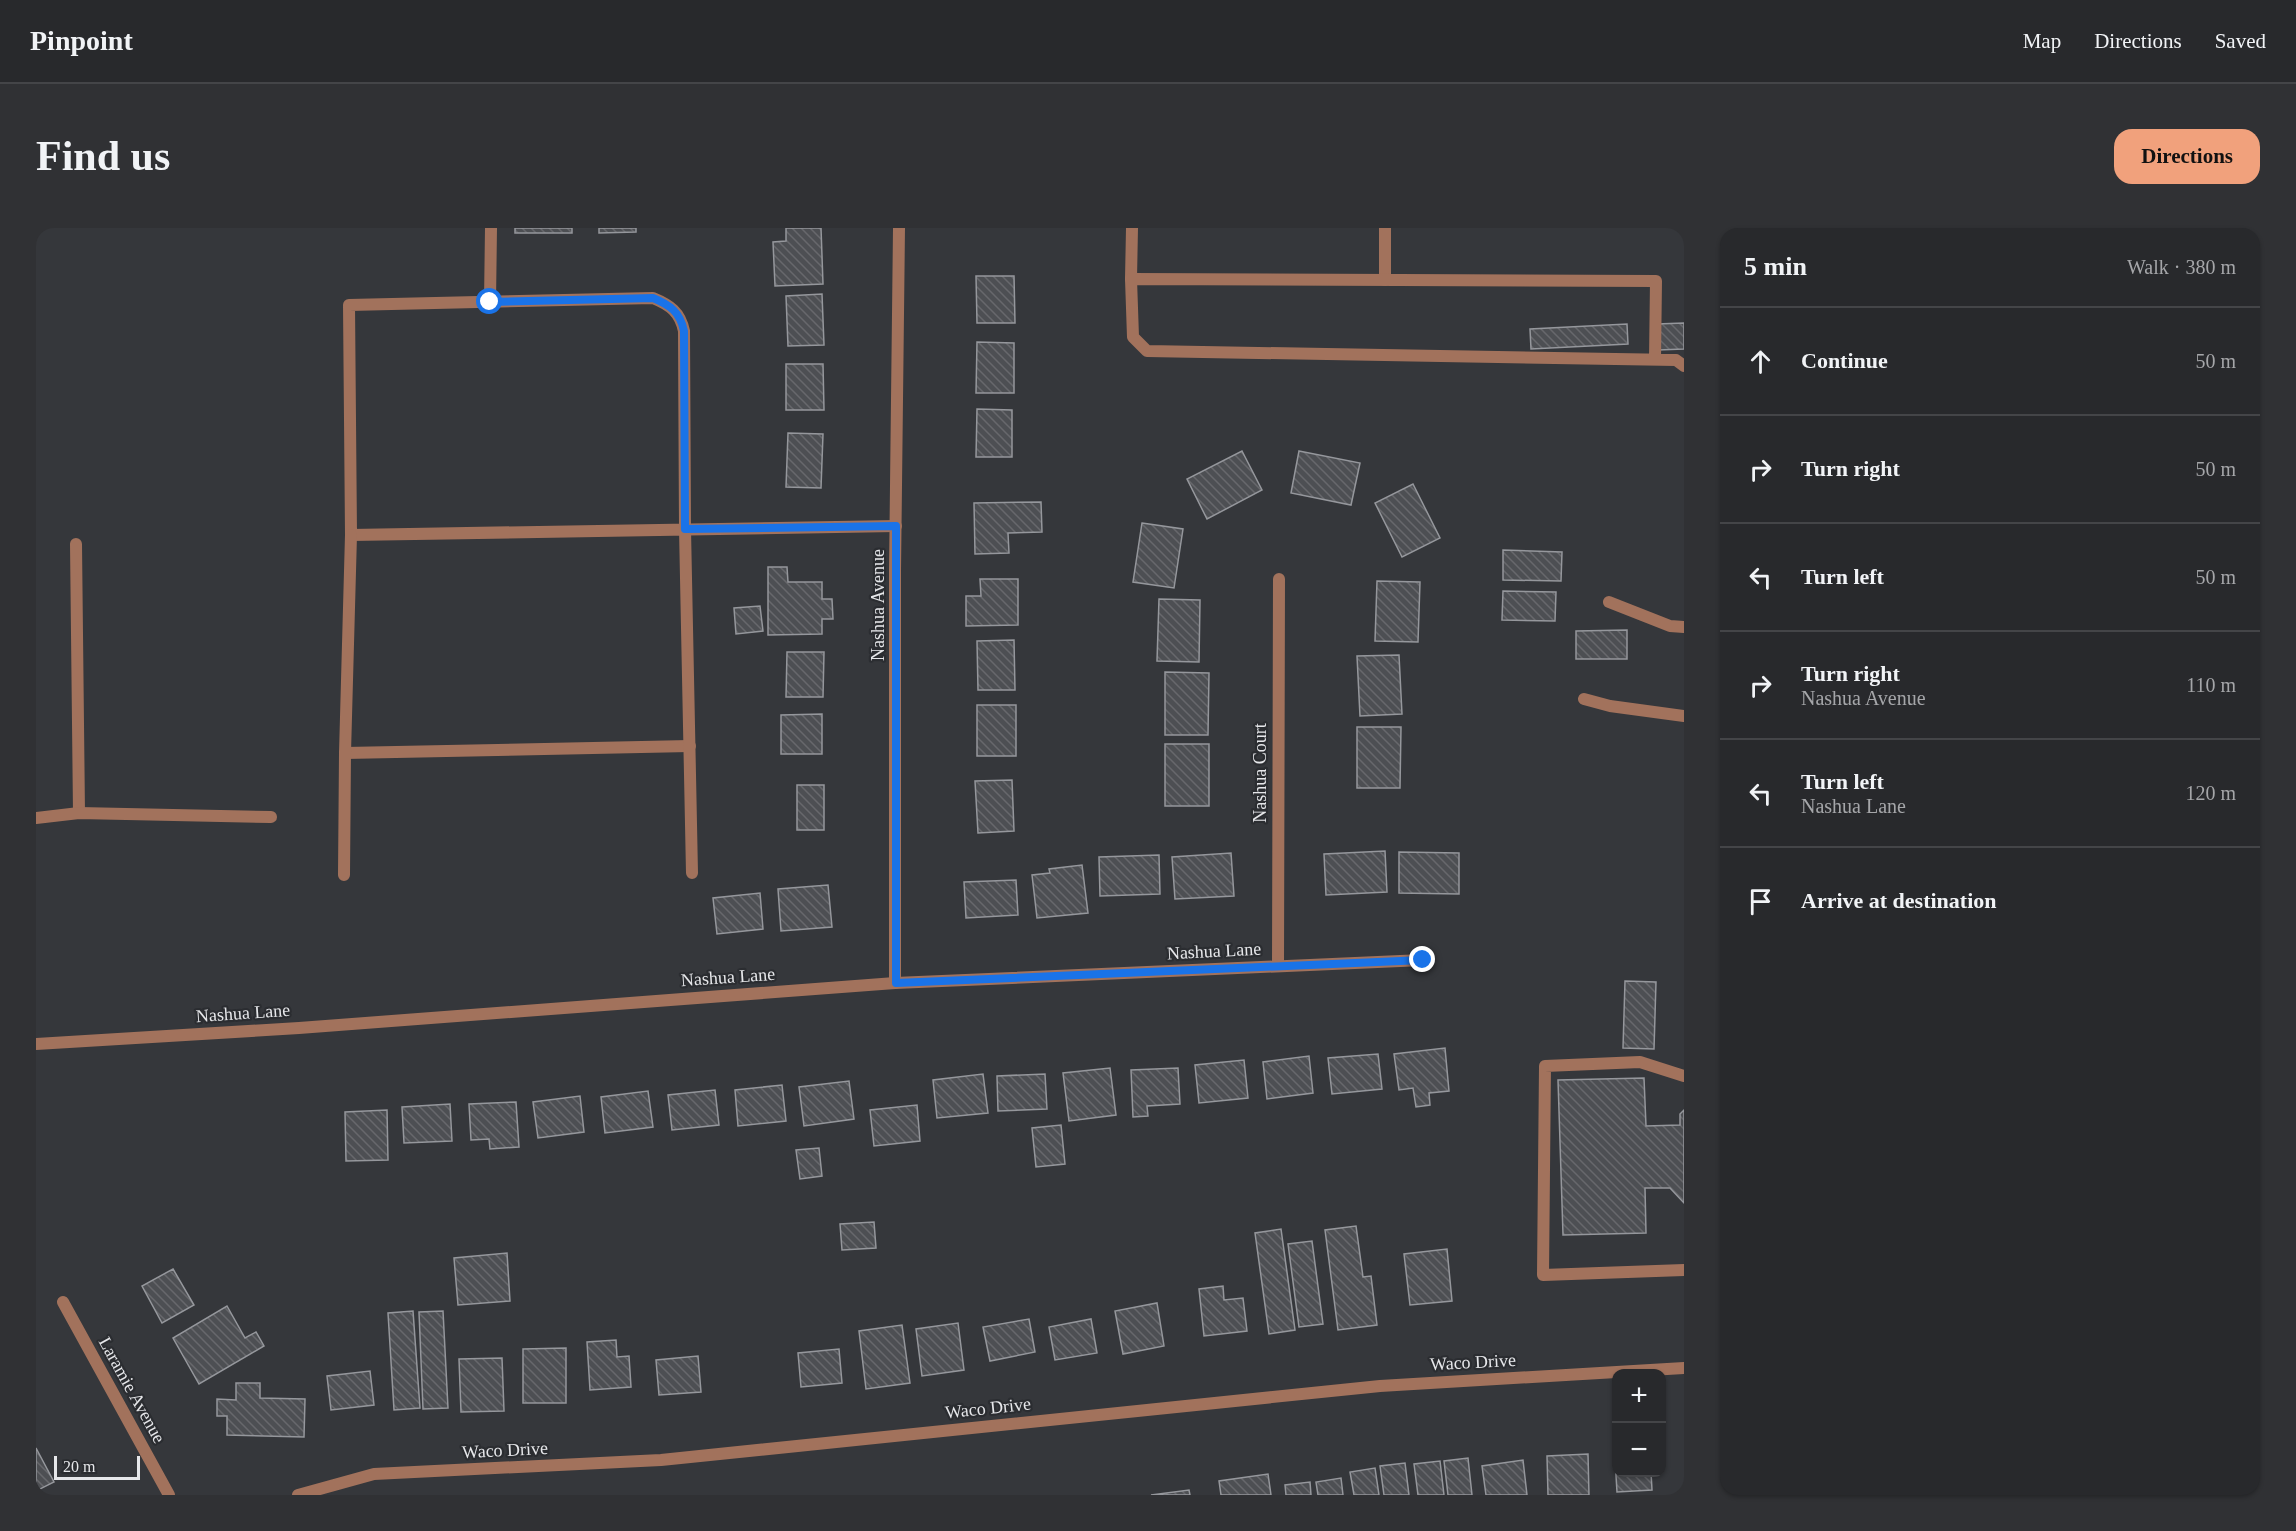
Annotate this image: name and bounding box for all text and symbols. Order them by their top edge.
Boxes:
text: Pinpoint [30,25,133,56]
text: Map [2023,29,2061,53]
text: Directions [2094,29,2182,53]
text: Saved [2215,29,2266,53]
button: Directions [2114,129,2260,184]
text: Find us [36,133,170,179]
text: 5 min [1744,252,1807,281]
text: Walk · 380 m [2127,256,2236,278]
route start [476,288,502,314]
icon: ahead [1744,345,1777,378]
text: Continue [1801,348,1888,373]
text: 50 m [2195,350,2236,372]
icon: right [1744,453,1777,486]
text: Turn right [1801,456,1900,481]
text: 50 m [2195,458,2236,480]
street label: Nashua Avenue [868,549,888,661]
icon: left [1744,561,1777,594]
text: Turn left [1801,564,1884,589]
text: 50 m [2195,566,2236,588]
text: Turn right [1801,661,1900,686]
icon: right [1744,669,1777,702]
text: 110 m [2186,674,2236,696]
text: Nashua Avenue [1801,687,1926,709]
street label: Nashua Court [1250,723,1270,823]
text: Turn left [1801,769,1884,794]
icon: left [1744,777,1777,810]
text: 120 m [2185,782,2236,804]
text: Nashua Lane [1801,795,1906,817]
icon: arrive [1744,885,1777,918]
text: Arrive at destination [1801,888,1997,913]
street label: Nashua Lane [1166,939,1262,963]
route end [1409,946,1435,972]
street label: Nashua Lane [680,964,776,990]
street label: Nashua Lane [195,1000,291,1026]
street label: Laramie Avenue [95,1334,169,1447]
street label: Waco Drive [1430,1350,1516,1374]
map controls [1612,1369,1666,1477]
button: + [1612,1369,1666,1423]
street label: Waco Drive [944,1394,1032,1422]
button: − [1612,1423,1666,1477]
street label: Waco Drive [462,1438,548,1462]
scale bar [54,1453,140,1480]
text: 20 m [63,1458,95,1475]

